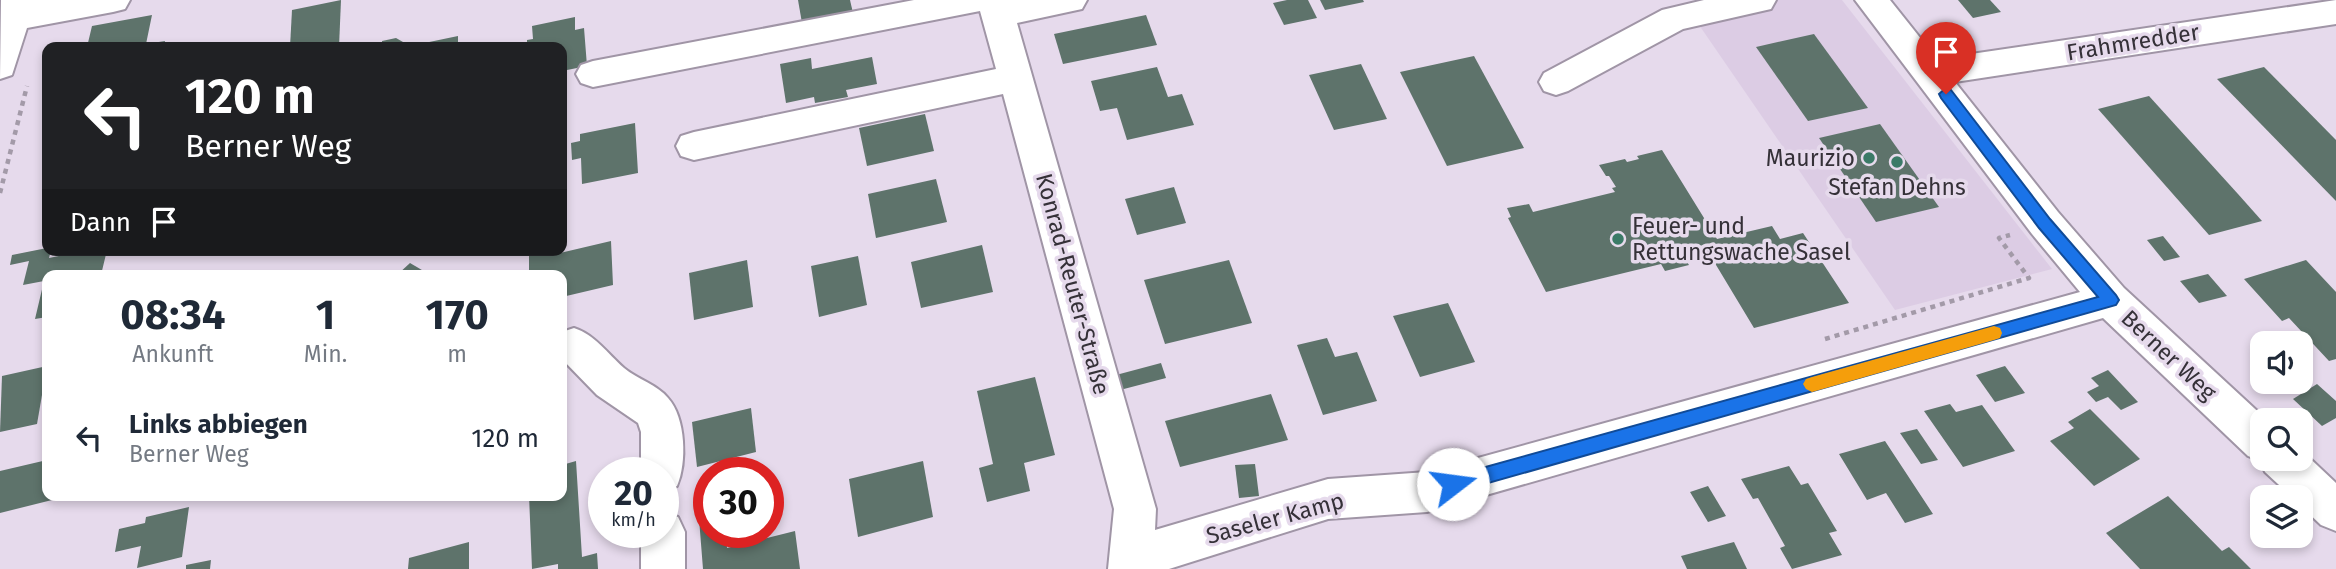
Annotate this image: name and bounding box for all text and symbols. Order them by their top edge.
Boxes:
street label: Frahmredder [2065,18,2201,66]
pin [1916,22,1976,94]
icon: arrive [1927,33,1965,71]
text: 120 m [185,67,315,126]
icon: left [70,70,161,161]
text: Berner Weg [185,127,351,165]
place label: Maurizio [1766,144,1855,172]
marker: Maurizio [1861,150,1877,166]
marker: Stefan Dehns [1889,154,1905,170]
street label: Konrad-Reuter-Straße [1030,170,1116,398]
place label: Stefan Dehns [1828,173,1966,201]
icon: arrive [145,203,183,241]
text: Dann [70,207,131,238]
place label: Feuer- und Rettungswache Sasel [1632,212,1851,266]
marker: Feuer- und Rettungswache Sasel [1610,231,1626,247]
text: 08:34 [120,290,226,340]
text: 1 [316,290,335,340]
text: 170 [425,290,489,340]
street label: Berner Weg [2116,304,2222,406]
map controls [2250,331,2313,548]
button: sound [2250,331,2313,394]
text: Ankunft [132,340,213,368]
text: Min. [304,340,347,368]
text: m [447,340,467,368]
button: search [2250,408,2313,471]
text: Links abbiegen [129,409,308,440]
icon: left [70,419,108,457]
text: 120 m [471,423,539,454]
text: Berner Weg [129,440,249,468]
position arrow [1416,447,1490,521]
speed limit sign: 30 [693,457,784,548]
text: 20 [614,472,653,514]
button: layers [2250,485,2313,548]
street label: Saseler Kamp [1203,486,1347,550]
text: km/h [611,509,656,531]

